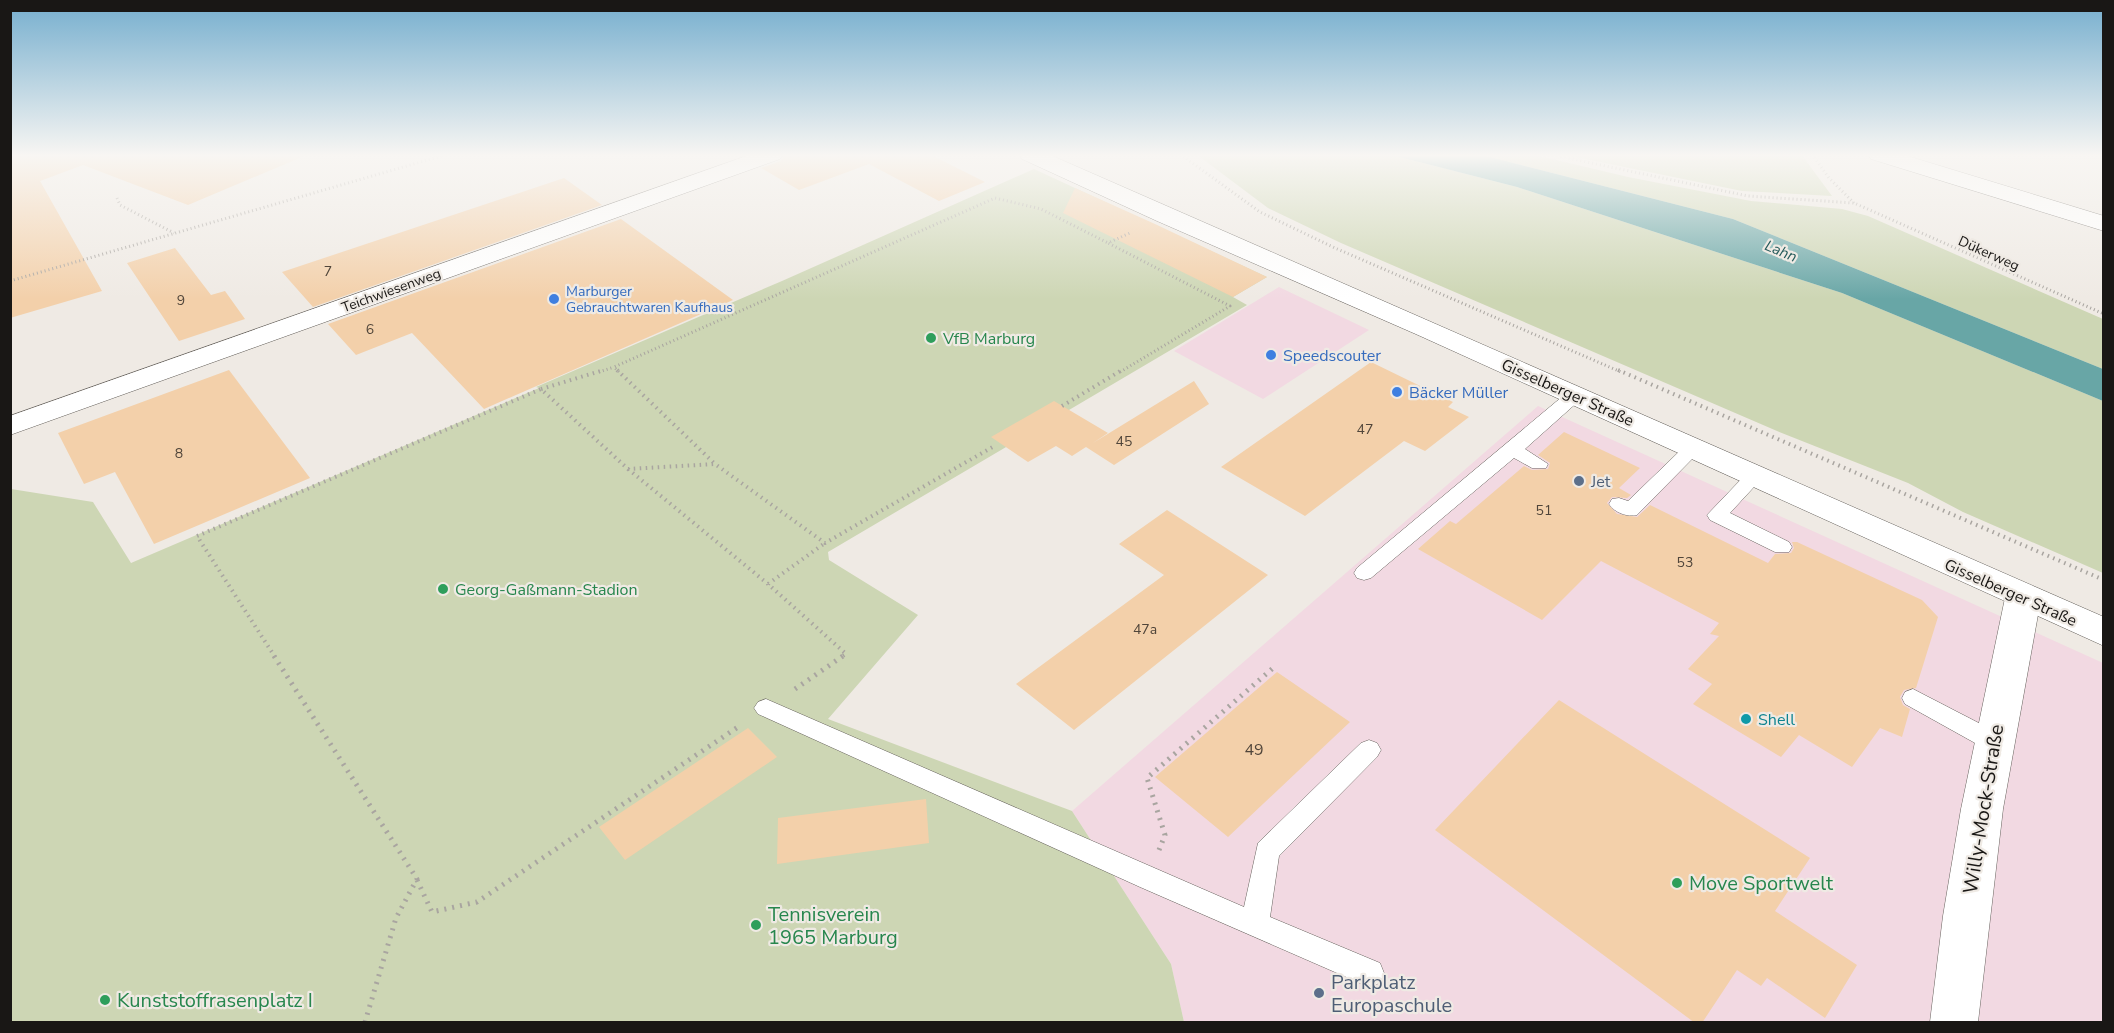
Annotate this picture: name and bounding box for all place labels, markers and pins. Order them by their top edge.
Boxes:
place label: Marburger Gebrauchtwaren Kaufhaus [566,282,733,317]
marker: Marburger Gebrauchtwaren Kaufhaus [547,292,561,306]
place label: VfB Marburg [942,328,1035,350]
marker: VfB Marburg [924,331,938,345]
place label: Speedscouter [1283,345,1381,367]
marker: Speedscouter [1264,348,1278,362]
place label: Bäcker Müller [1409,382,1508,404]
marker: Bäcker Müller [1390,385,1404,399]
place label: Jet [1590,471,1611,493]
marker: Jet [1572,474,1586,488]
place label: Georg-Gaßmann-Stadion [455,579,637,601]
marker: Georg-Gaßmann-Stadion [436,582,450,596]
place label: Shell [1758,709,1795,731]
marker: Shell [1739,712,1753,726]
place label: Move Sportwelt [1689,870,1834,897]
marker: Move Sportwelt [1670,876,1684,890]
place label: Tennisverein 1965 Marburg [768,901,898,951]
marker: Tennisverein 1965 Marburg [749,918,763,932]
place label: Parkplatz Europaschule [1331,969,1452,1019]
marker: Parkplatz Europaschule [1312,986,1326,1000]
place label: Kunststoffrasenplatz I [117,987,313,1014]
marker: Kunststoffrasenplatz I [98,993,112,1007]

